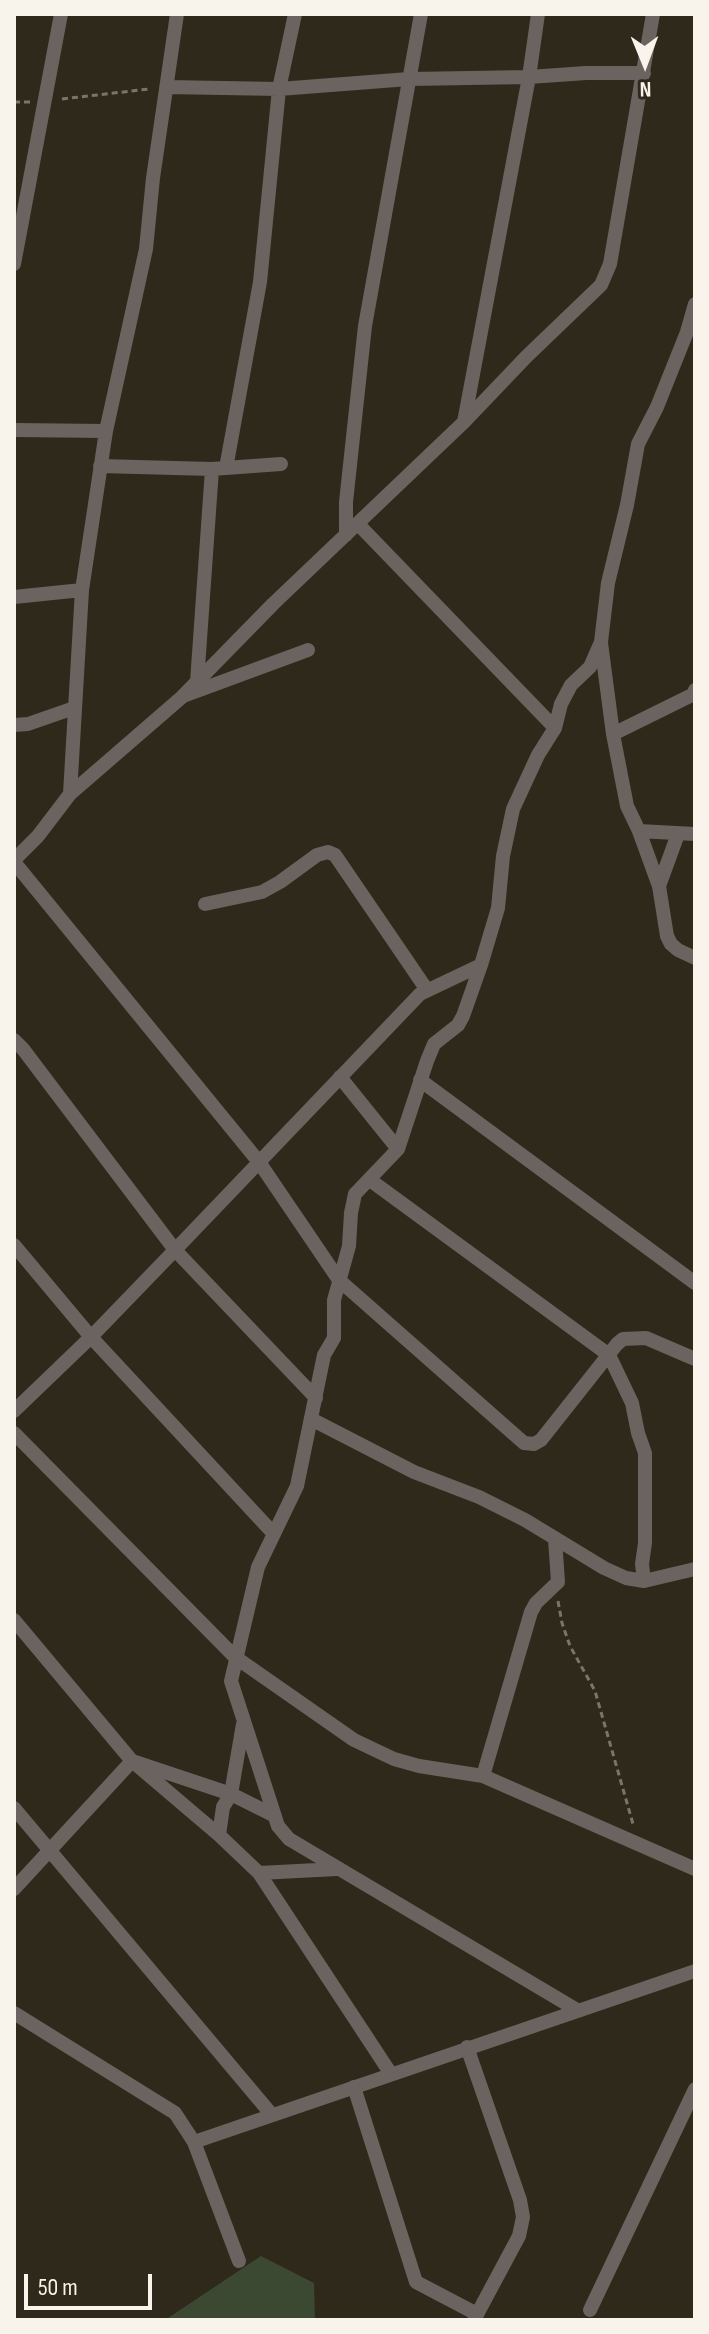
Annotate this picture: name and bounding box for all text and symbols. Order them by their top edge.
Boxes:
north arrow [605,24,685,104]
text: N [639,75,652,102]
scale bar [28,2258,156,2308]
text: 50 m [38,2273,78,2302]

